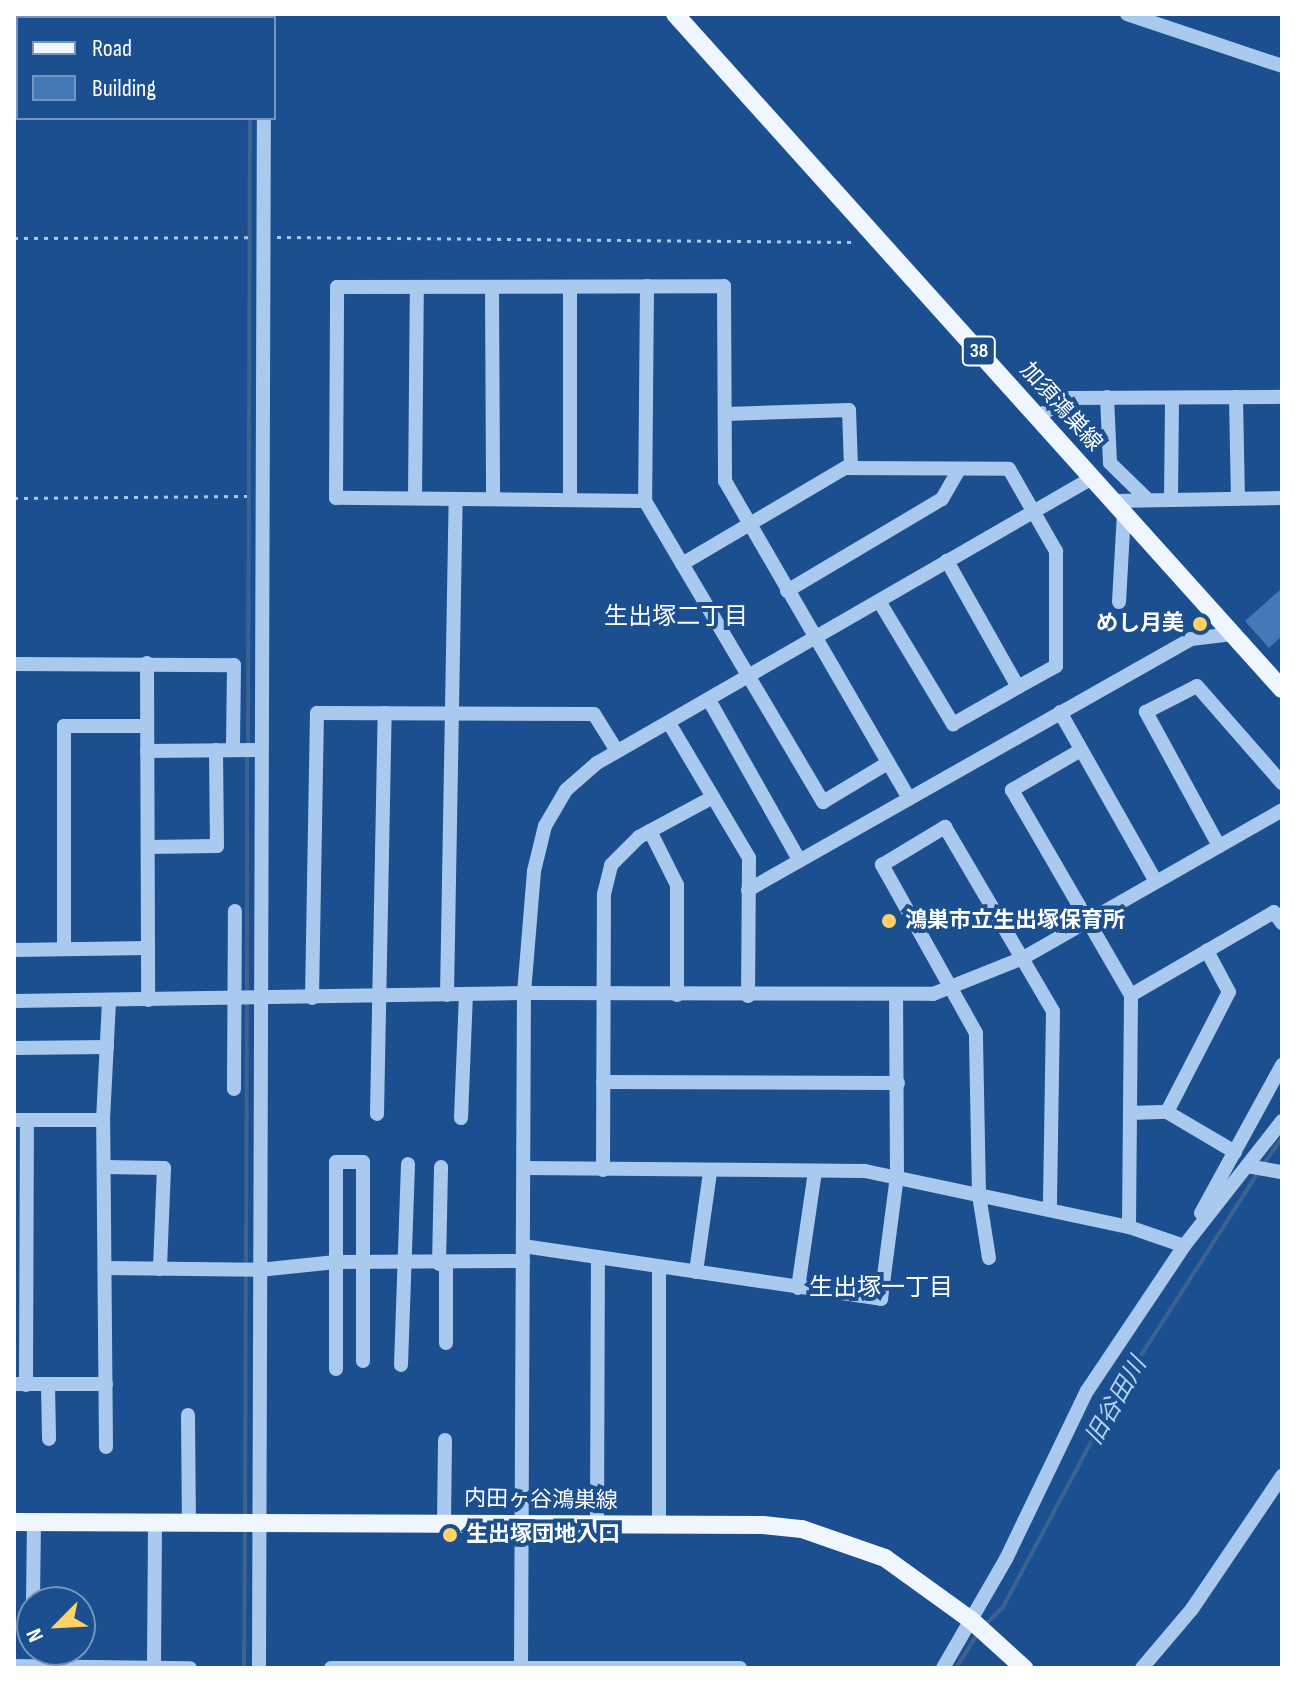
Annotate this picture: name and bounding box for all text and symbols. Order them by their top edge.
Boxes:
legend [16,16,276,120]
text: Road [92,34,132,63]
text: Building [92,74,156,103]
road number: 38 [961,335,997,367]
street label: 加須鴻巣線 [1014,357,1108,457]
district label: 生出塚二丁目 [604,603,748,631]
place label: めし月美 [1096,611,1184,637]
marker: めし月美 [1191,615,1209,633]
place label: 鴻巣市立生出塚保育所 [905,908,1125,934]
marker: 鴻巣市立生出塚保育所 [880,912,898,930]
district label: 生出塚一丁目 [809,1274,953,1302]
water label: 旧谷田川 [1080,1352,1152,1450]
street label: 内田ヶ谷鴻巣線 [464,1485,618,1515]
place label: 生出塚団地入口 [466,1522,620,1548]
marker: 生出塚団地入口 [441,1526,459,1544]
north arrow [16,1586,96,1666]
text: N [21,1624,50,1646]

